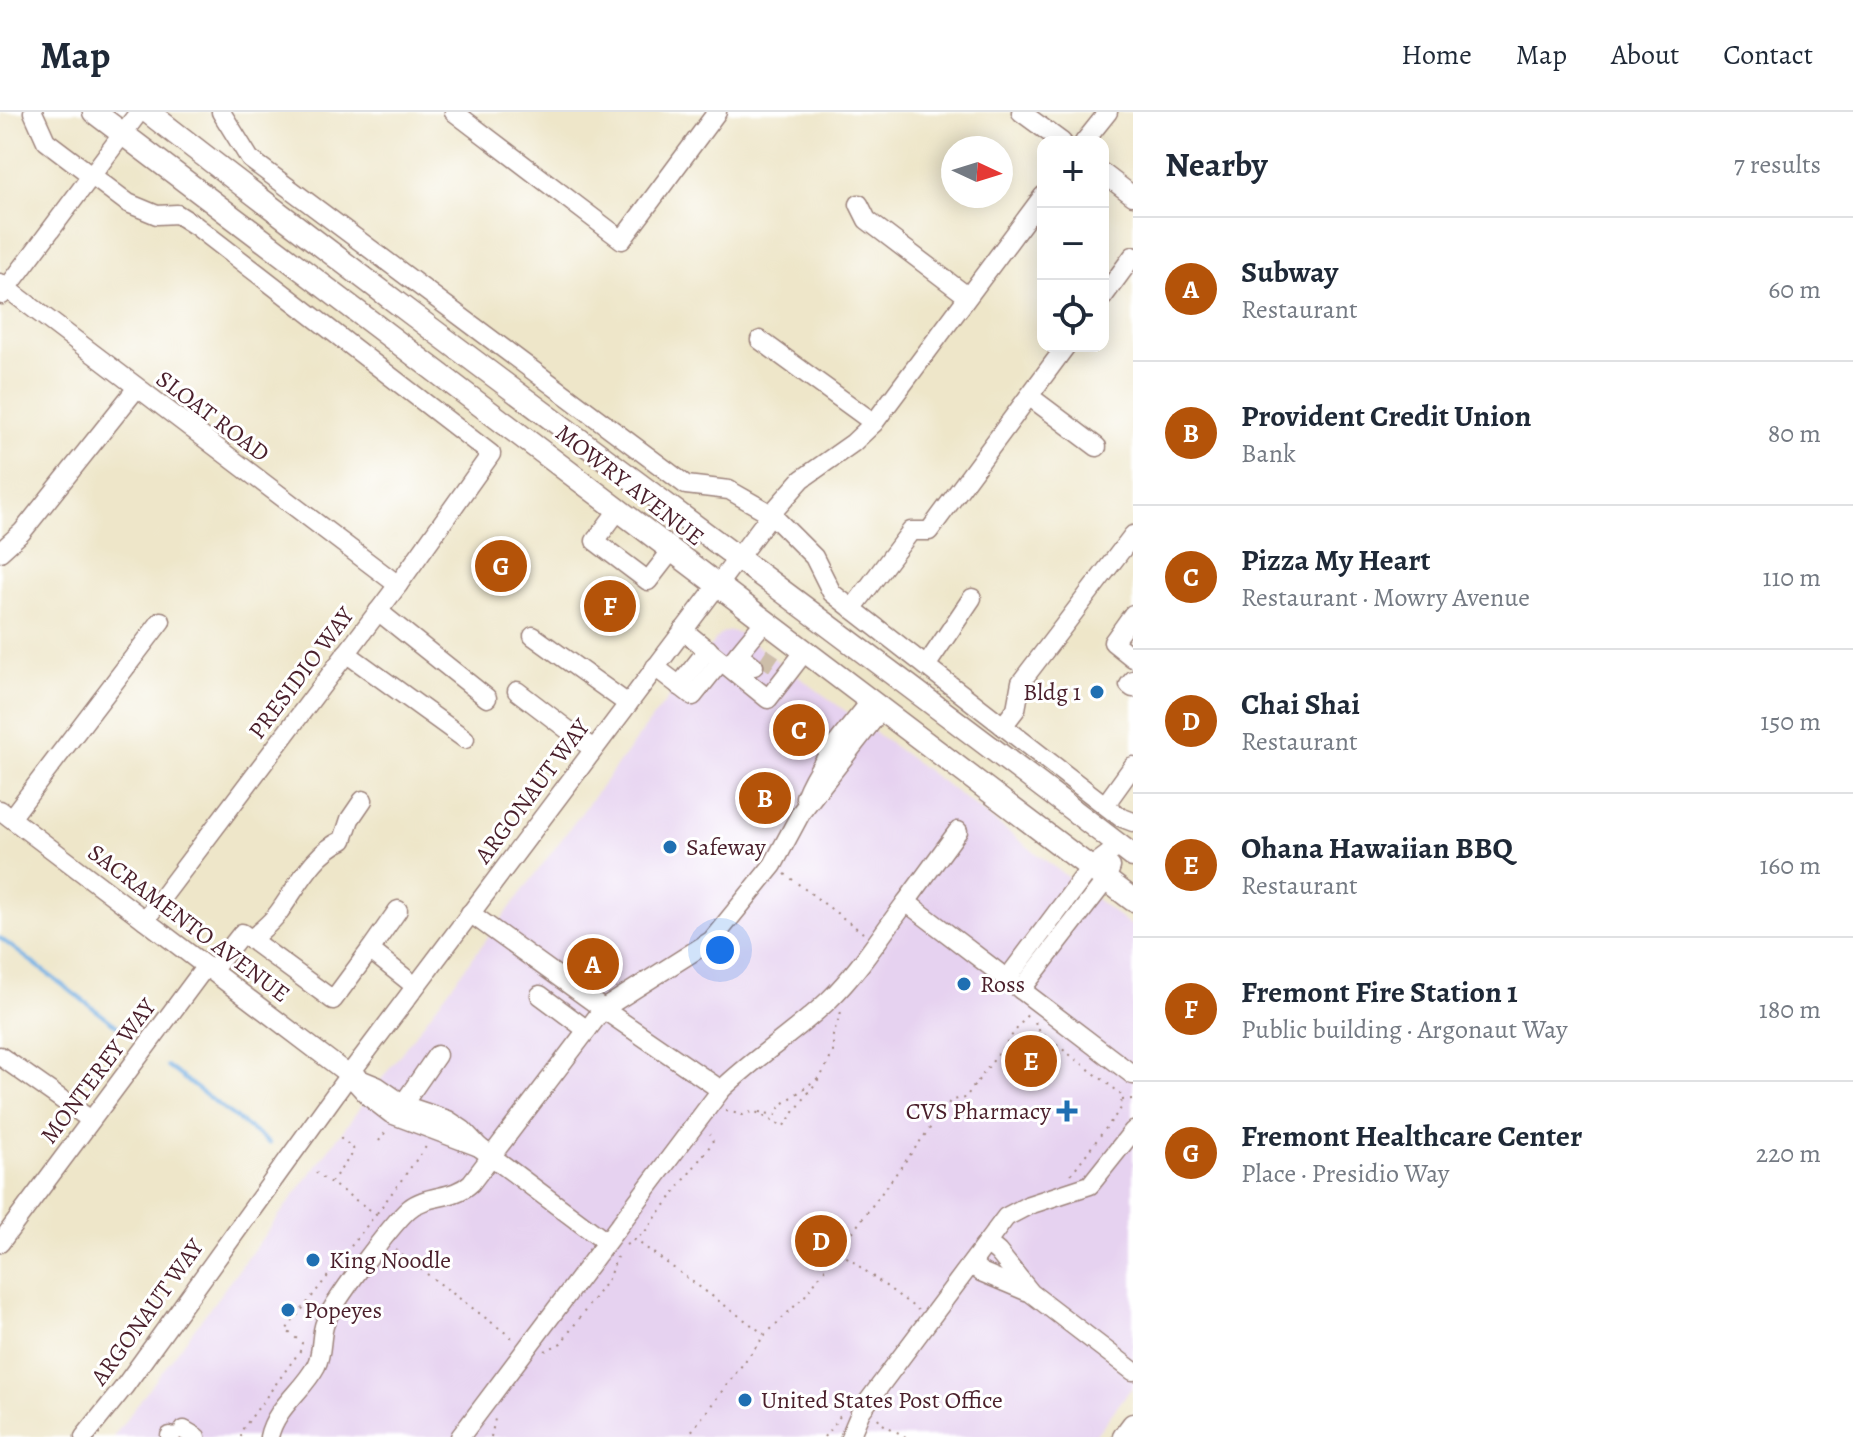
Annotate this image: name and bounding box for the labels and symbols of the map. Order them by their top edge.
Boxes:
north arrow [941,136,1013,208]
street label: SLOAT ROAD [150,363,276,469]
street label: MOWRY AVENUE [549,417,711,553]
pin: G [475,536,527,596]
pin: F [584,576,636,636]
street label: PRESIDIO WAY [241,600,362,746]
place label: Bldg 1 [1023,676,1081,708]
marker: Bldg 1 [1088,683,1106,701]
pin: C [773,700,825,760]
street label: ARGONAUT WAY [466,711,598,871]
pin: B [739,768,791,828]
place label: Safeway [686,831,766,863]
street label: SACRAMENTO AVENUE [81,836,297,1010]
marker: Safeway [661,838,679,856]
your location [700,930,740,970]
pin: A [567,934,619,994]
place label: Ross [980,968,1025,1000]
marker: Ross [955,975,973,993]
street label: MONTEREY WAY [33,991,164,1150]
pin: E [1005,1031,1057,1091]
place label: CVS Pharmacy [906,1095,1051,1127]
marker: CVS Pharmacy [1058,1102,1076,1120]
pin: D [795,1211,847,1271]
street label: ARGONAUT WAY [83,1232,212,1392]
place label: King Noodle [329,1244,451,1276]
marker: King Noodle [304,1251,322,1269]
place label: Popeyes [304,1294,382,1326]
marker: Popeyes [279,1301,297,1319]
place label: United States Post Office [761,1384,1003,1416]
marker: United States Post Office [736,1391,754,1409]

